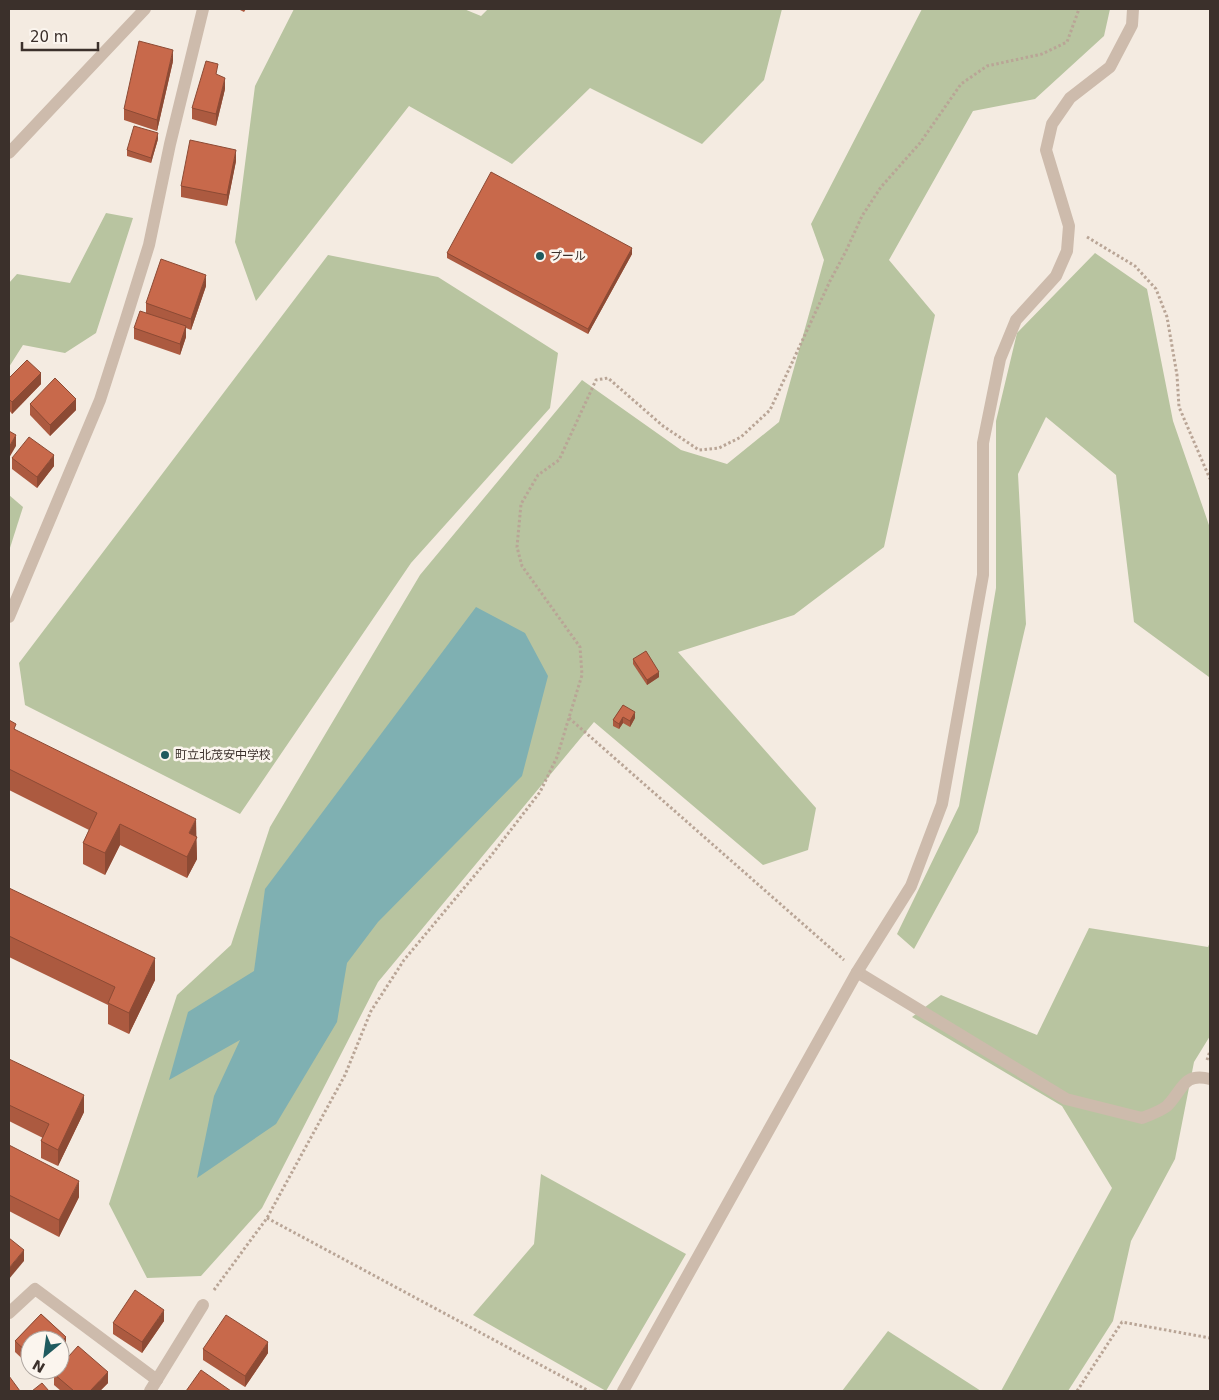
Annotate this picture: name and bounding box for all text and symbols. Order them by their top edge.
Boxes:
scale bar [22,20,99,52]
text: 20 m [30,28,68,46]
place label: プール [550,249,586,263]
marker: プール [534,250,546,262]
place label: 町立北茂安中学校 [175,748,271,762]
marker: 町立北茂安中学校 [159,749,171,761]
north arrow [20,1330,70,1380]
text: N [30,1357,48,1376]

